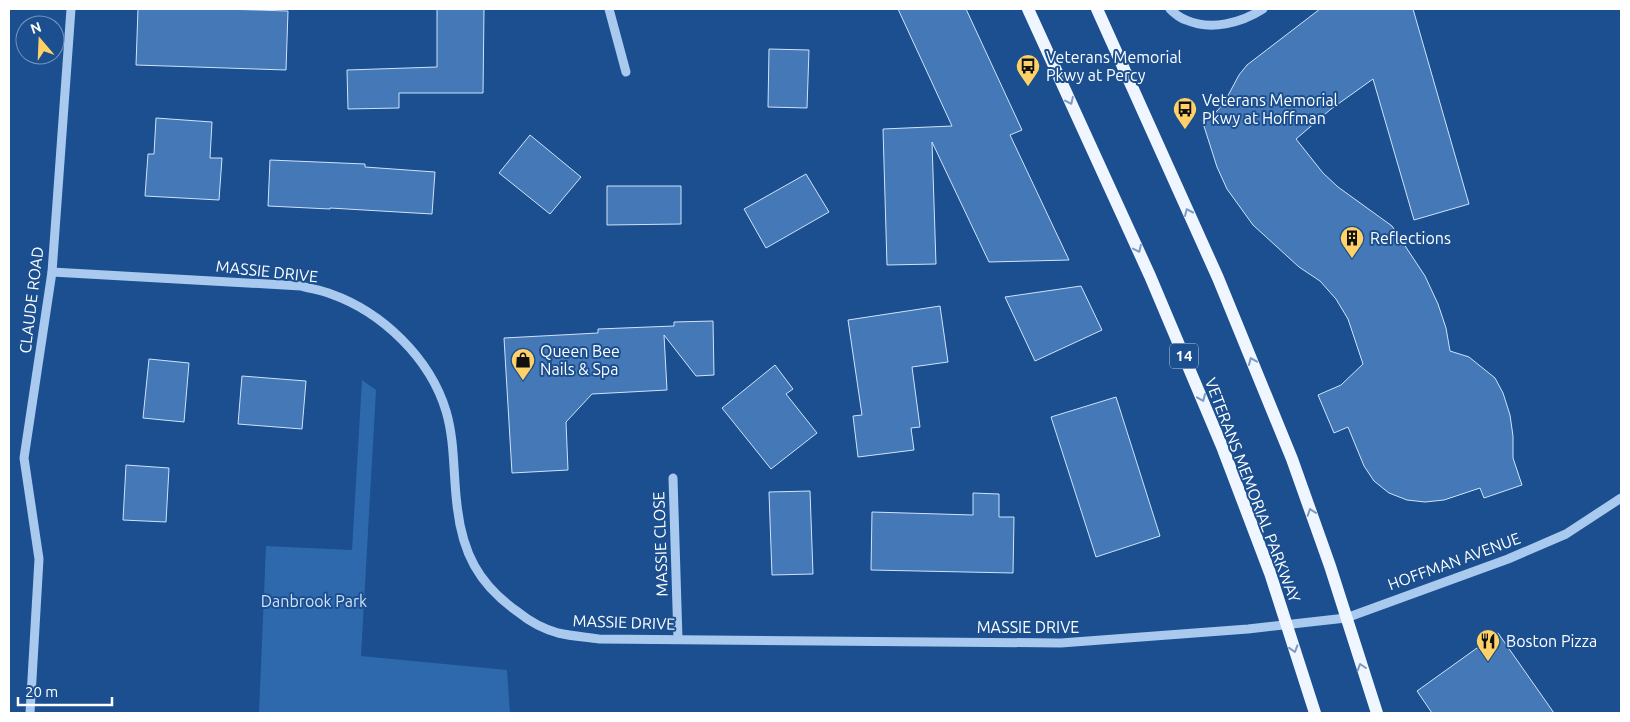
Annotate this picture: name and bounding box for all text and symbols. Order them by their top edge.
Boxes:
north arrow [15,15,65,65]
text: N [28,18,43,37]
place label: Veterans Memorial Pkwy at Percy [1046,48,1182,84]
bus stop icon: Veterans Memorial Pkwy at Percy [1015,53,1041,87]
place label: Veterans Memorial Pkwy at Hoffman [1202,91,1338,127]
one-way arrow [1064,96,1075,105]
bus stop icon: Veterans Memorial Pkwy at Hoffman [1172,96,1198,130]
one-way arrow [1184,208,1195,217]
building icon: Reflections [1339,225,1365,259]
place label: Reflections [1370,229,1451,247]
one-way arrow [1132,244,1142,253]
street label: CLAUDE ROAD [16,246,46,354]
street label: MASSIE DRIVE [215,257,319,285]
place label: Queen Bee Nails & Spa [540,342,620,378]
road number: 14 [1170,344,1198,368]
shop icon: Queen Bee Nails & Spa [510,347,536,381]
one-way arrow [1248,357,1259,366]
street label: VETERANS MEMORIAL PARKWAY [1202,375,1305,606]
one-way arrow [1195,393,1206,402]
street label: MASSIE CLOSE [649,491,671,597]
one-way arrow [1307,509,1317,517]
street label: HOFFMAN AVENUE [1385,529,1523,593]
park label: Danbrook Park [261,592,367,610]
street label: MASSIE DRIVE [572,611,676,633]
street label: MASSIE DRIVE [977,618,1079,636]
restaurant icon: Boston Pizza [1475,628,1501,662]
place label: Boston Pizza [1506,632,1597,650]
one-way arrow [1289,644,1299,652]
one-way arrow [1357,663,1367,672]
scale bar [18,674,111,706]
text: 20 m [25,683,58,700]

